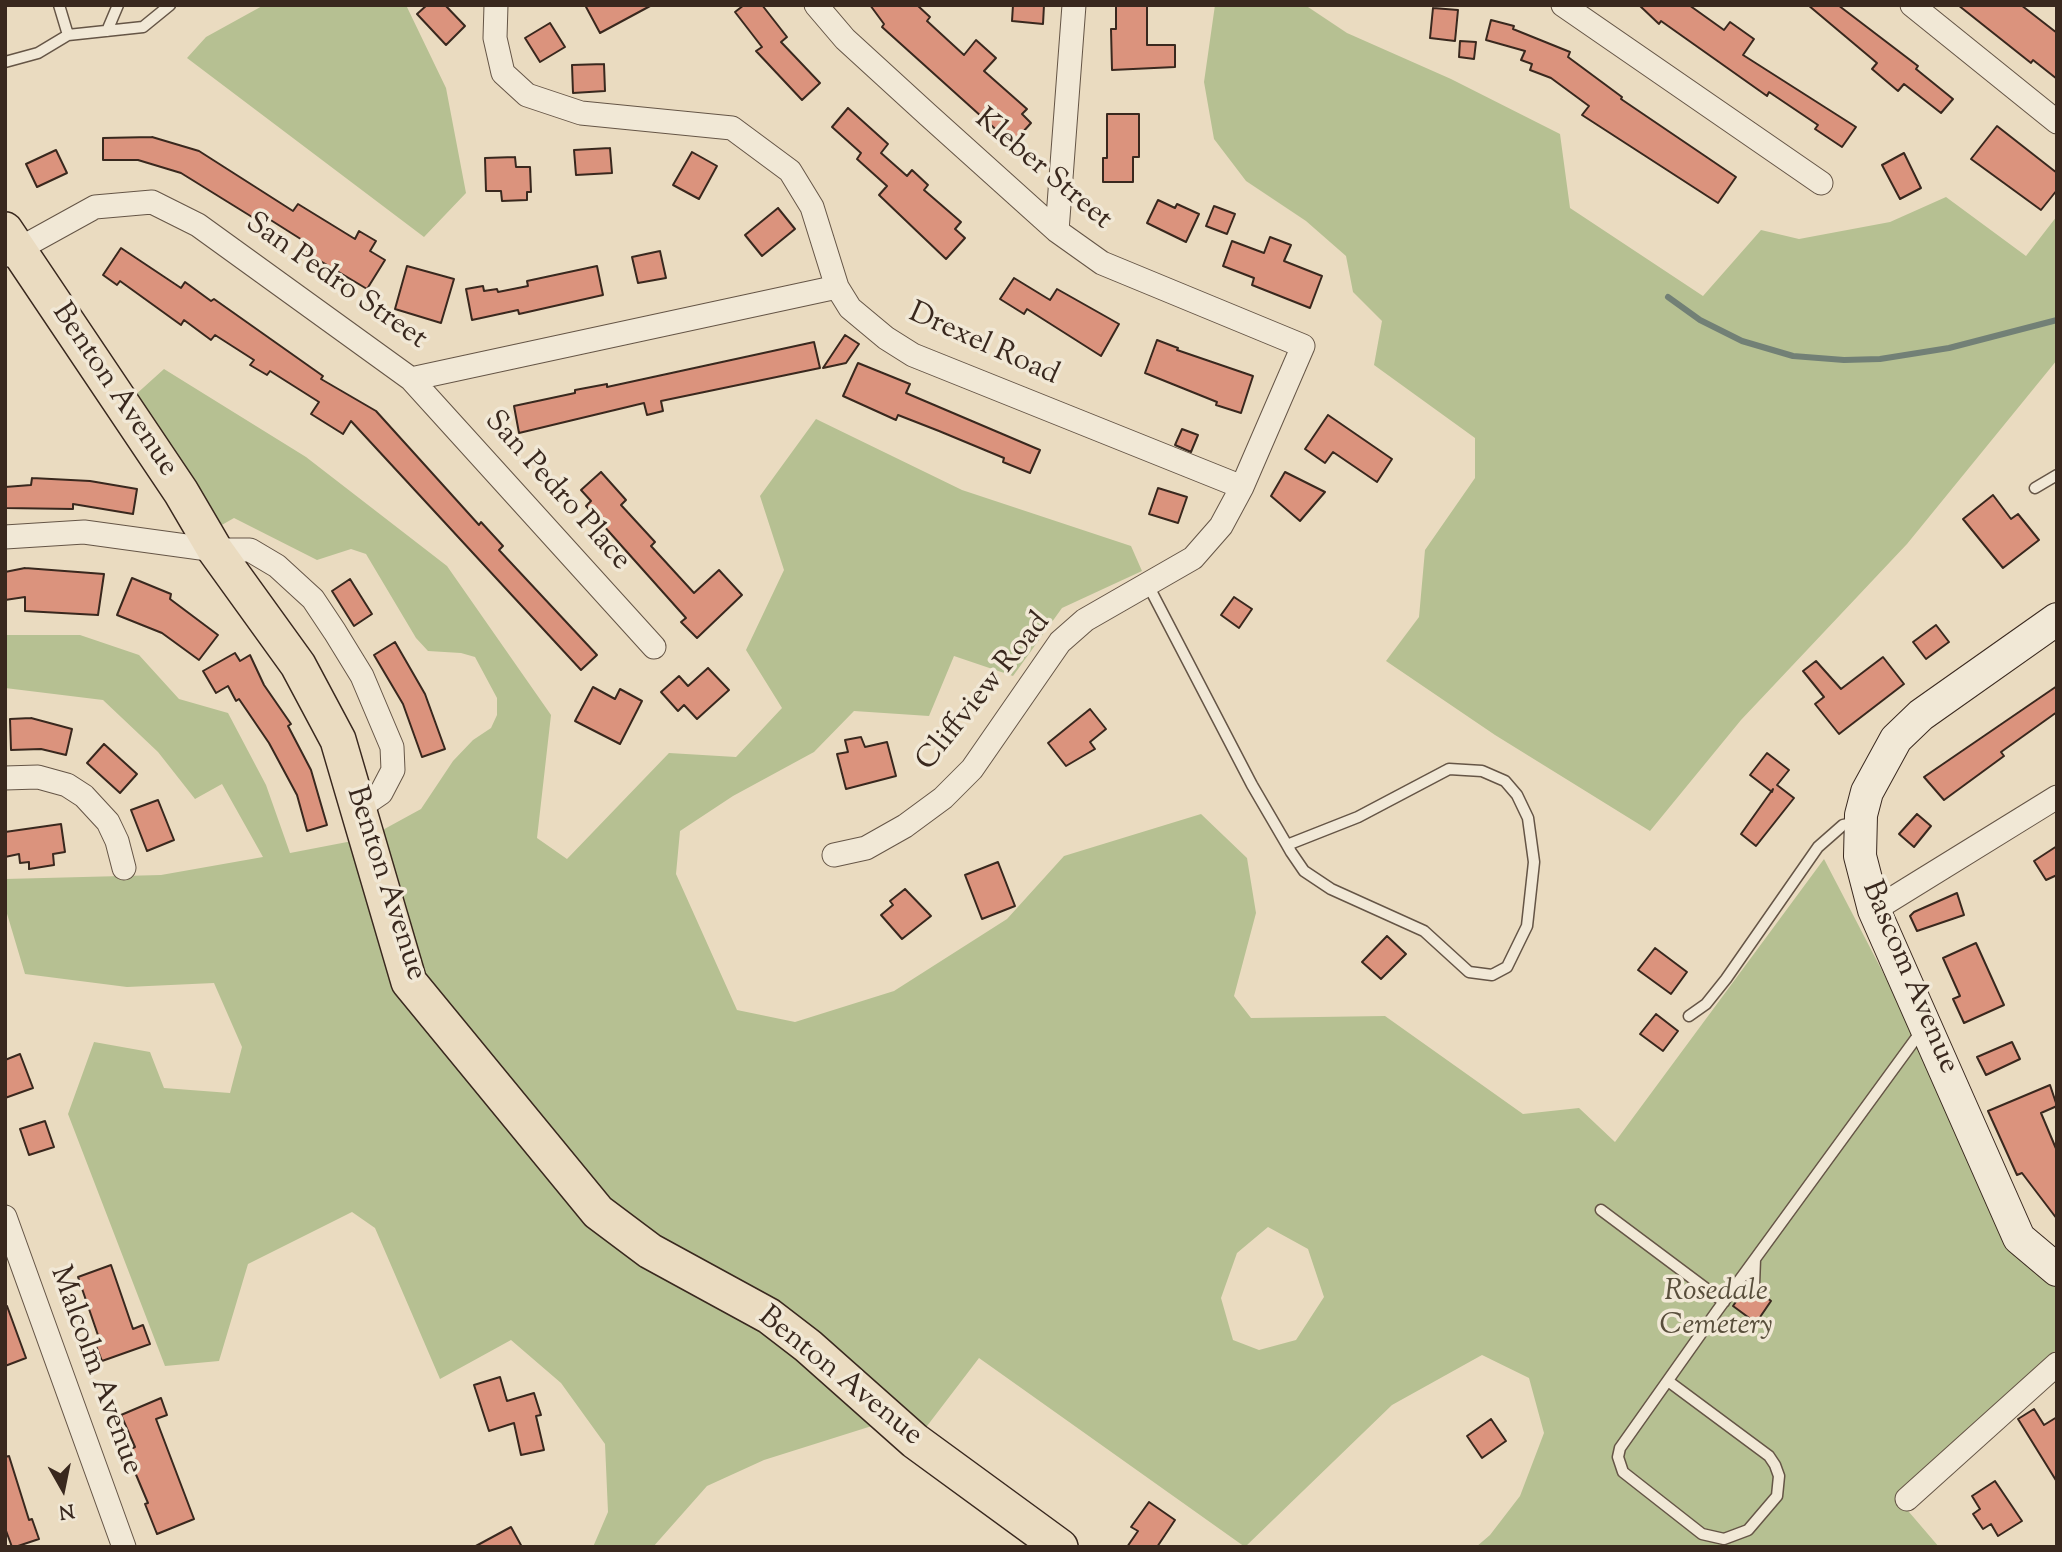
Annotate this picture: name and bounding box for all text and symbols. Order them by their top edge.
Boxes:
street label: Kleber Street [966,103,1118,239]
street label: San Pedro Street [237,207,433,359]
street label: Benton Avenue [42,297,184,485]
street label: Drexel Road [902,297,1064,395]
street label: San Pedro Place [475,405,637,579]
street label: Cliffview Road [910,607,1060,779]
street label: Benton Avenue [336,783,432,985]
street label: Bascom Avenue [1851,876,1965,1080]
street label: Malcolm Avenue [40,1262,148,1480]
park label: Rosedale Cemetery [1660,1276,1772,1346]
street label: Benton Avenue [749,1301,929,1455]
north arrow [28,1454,98,1524]
text: N [57,1496,76,1525]

